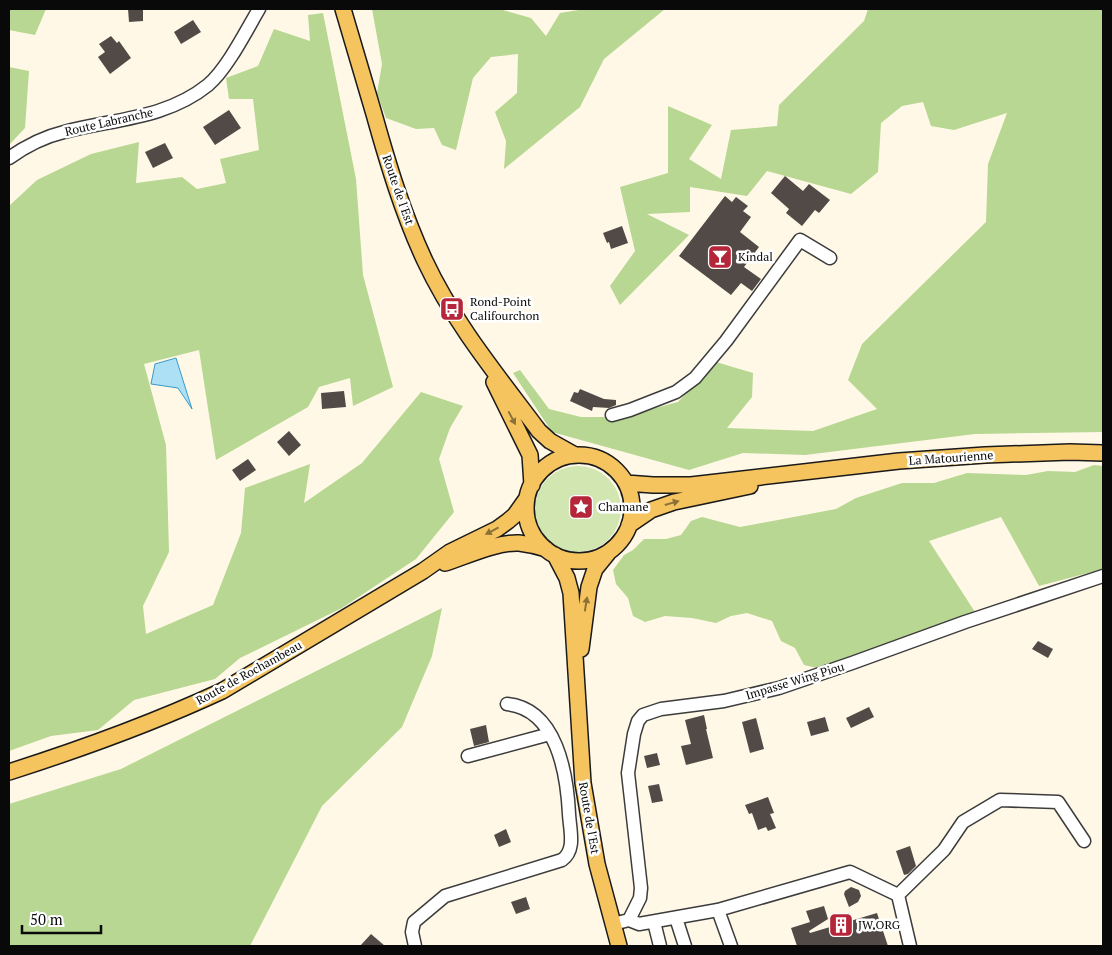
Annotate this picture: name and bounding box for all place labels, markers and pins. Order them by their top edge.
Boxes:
bar icon: Kindal [707,244,733,270]
place label: Kindal [738,249,773,264]
place label: Rond-Point Califourchon [470,294,539,323]
bus stop icon: Rond-Point Califourchon [439,296,465,322]
place icon: Chamane [568,494,594,520]
place label: Chamane [598,499,648,514]
building icon: JW.ORG [828,912,854,938]
place label: JW.ORG [858,917,901,932]

